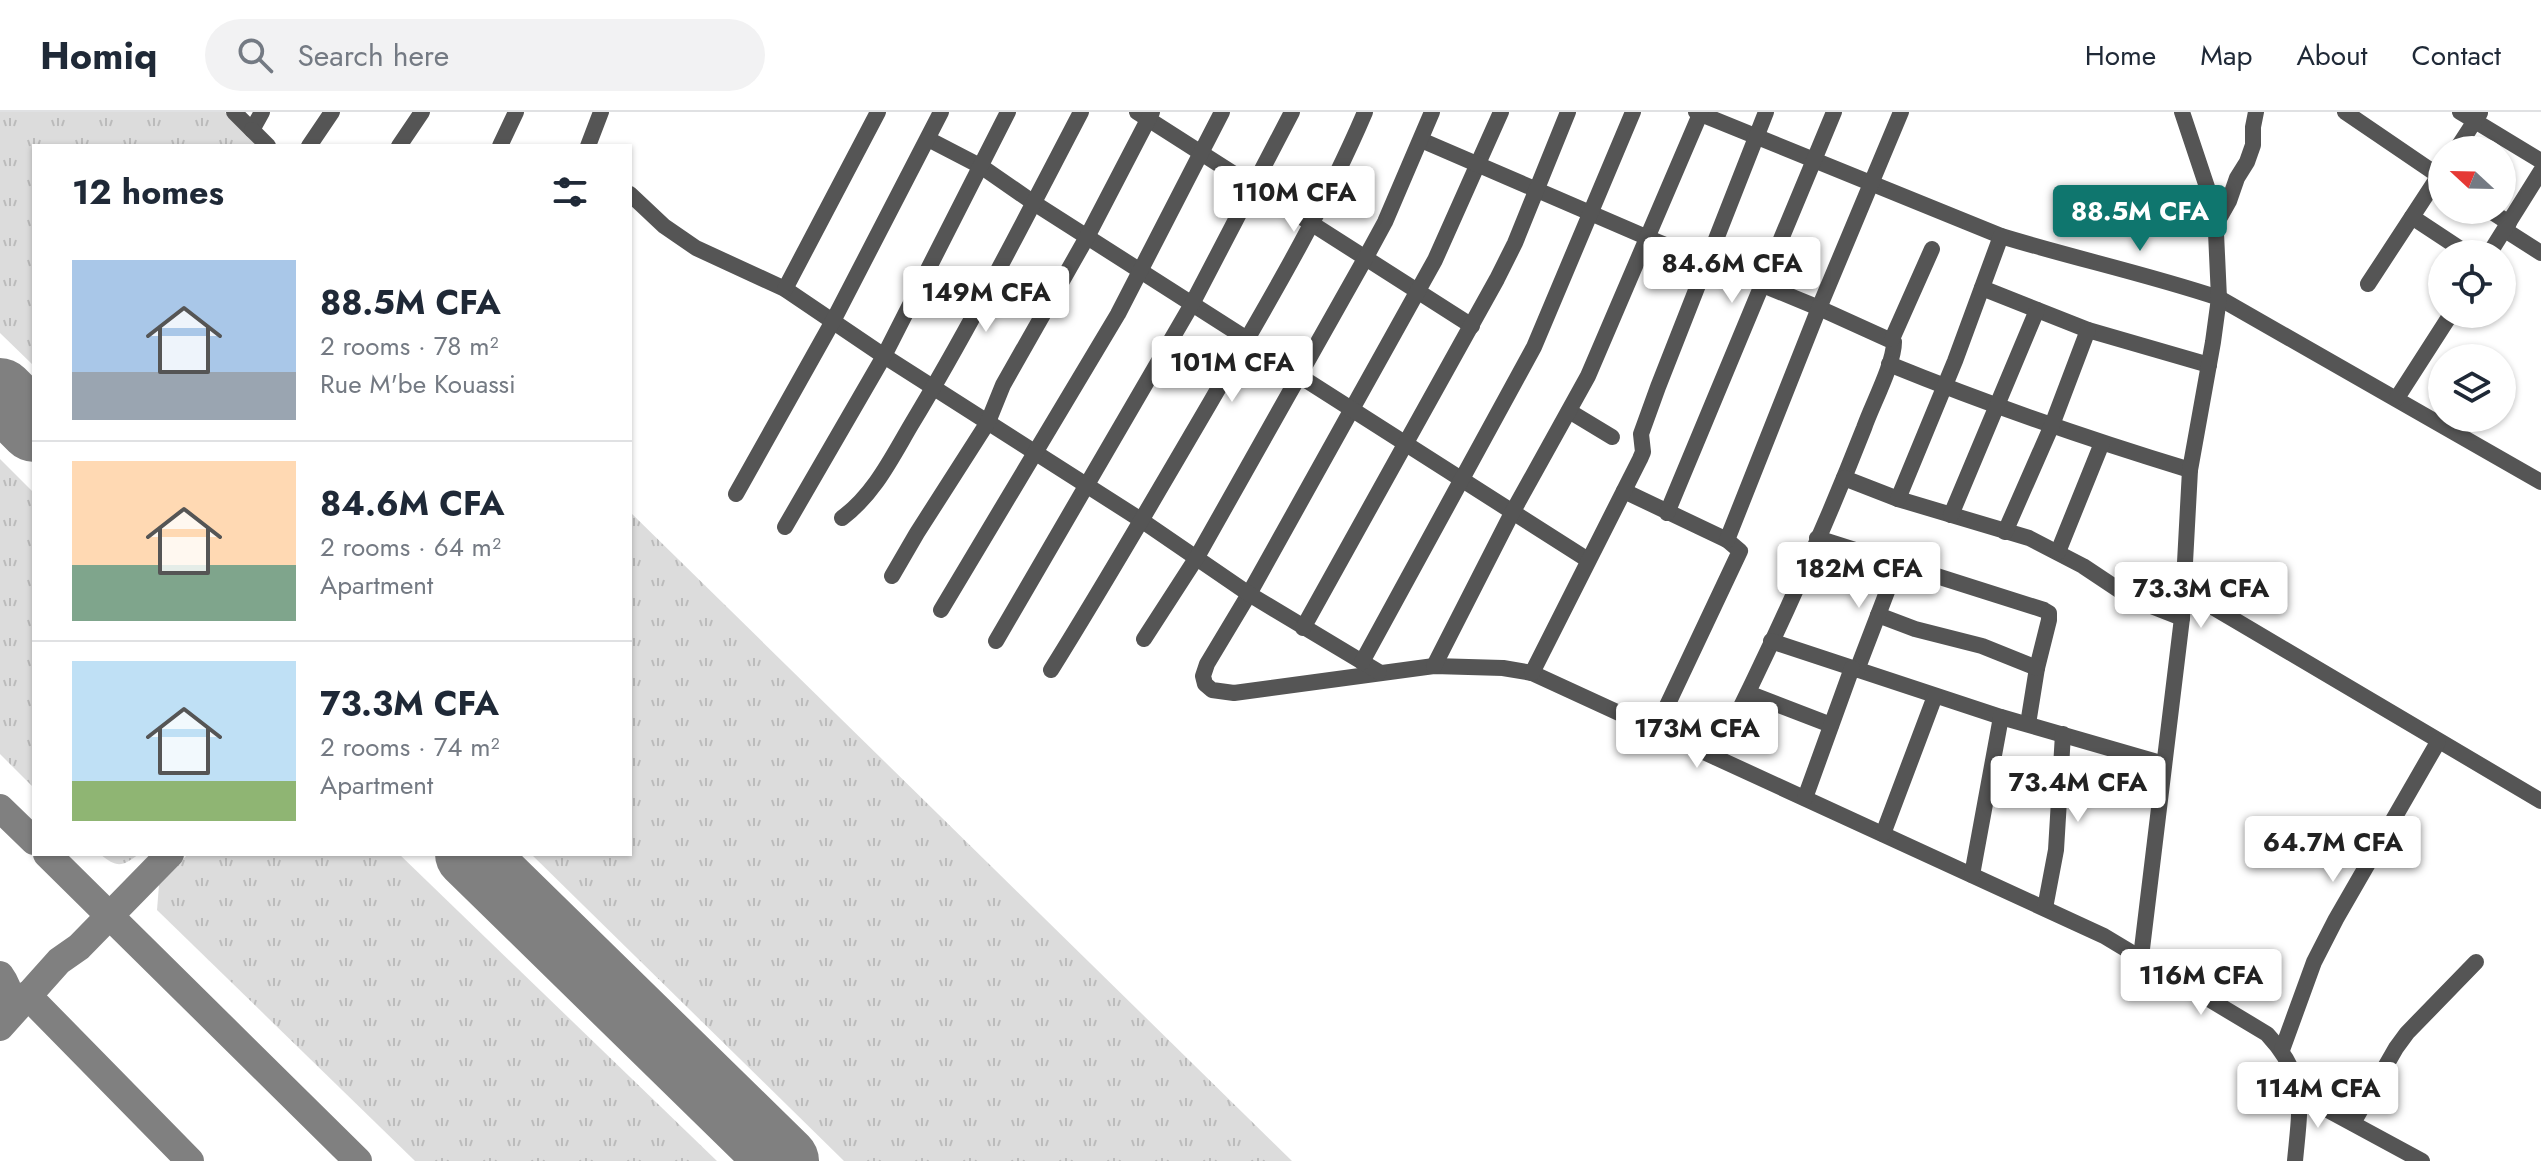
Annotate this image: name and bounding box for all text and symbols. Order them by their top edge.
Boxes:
search box [205,19,765,91]
text: Homiq [40,28,157,83]
icon: search [233,33,277,77]
text: Search here [297,34,449,77]
text: Home [2085,35,2156,76]
text: Map [2200,35,2252,76]
text: About [2296,35,2368,76]
text: Contact [2412,35,2501,76]
north arrow [2428,136,2516,224]
map controls [2428,136,2516,432]
pin: 110M CFA [1211,166,1377,234]
text: 12 homes [72,168,224,217]
icon: filters [548,170,592,214]
text: 110M CFA [1232,173,1356,211]
pin: 88.5M CFA [2048,185,2232,253]
text: 88.5M CFA [2071,192,2209,230]
pin: 84.6M CFA [1640,237,1824,305]
button: locate [2428,240,2516,328]
text: 84.6M CFA [1661,244,1803,282]
pin: 149M CFA [903,266,1069,334]
text: 149M CFA [921,273,1051,311]
text: 88.5M CFA [320,278,501,327]
icon: home [136,292,232,388]
text: 2 rooms · 78 m² [320,327,499,365]
pin: 101M CFA [1149,336,1315,404]
text: 101M CFA [1170,343,1294,381]
button: layers [2428,344,2516,432]
text: Rue M'be Kouassi [320,365,516,403]
text: 84.6M CFA [320,479,504,528]
icon: home [136,493,232,589]
text: 2 rooms · 64 m² [320,528,501,566]
pin: 182M CFA [1776,542,1942,610]
text: 182M CFA [1795,549,1923,587]
pin: 73.3M CFA [2109,562,2293,630]
text: Apartment [320,566,433,604]
text: 73.3M CFA [2133,569,2269,607]
text: 73.3M CFA [320,679,499,728]
icon: home [136,693,232,789]
pin: 173M CFA [1614,702,1780,770]
text: 173M CFA [1634,709,1760,747]
text: 2 rooms · 74 m² [320,728,500,766]
pin: 73.4M CFA [1986,756,2170,824]
text: 73.4M CFA [2009,763,2147,801]
text: Apartment [320,766,433,804]
pin: 64.7M CFA [2241,816,2425,884]
text: 64.7M CFA [2263,823,2403,861]
pin: 116M CFA [2118,949,2284,1017]
text: 116M CFA [2139,956,2263,994]
pin: 114M CFA [2235,1062,2401,1130]
text: 114M CFA [2255,1069,2381,1107]

